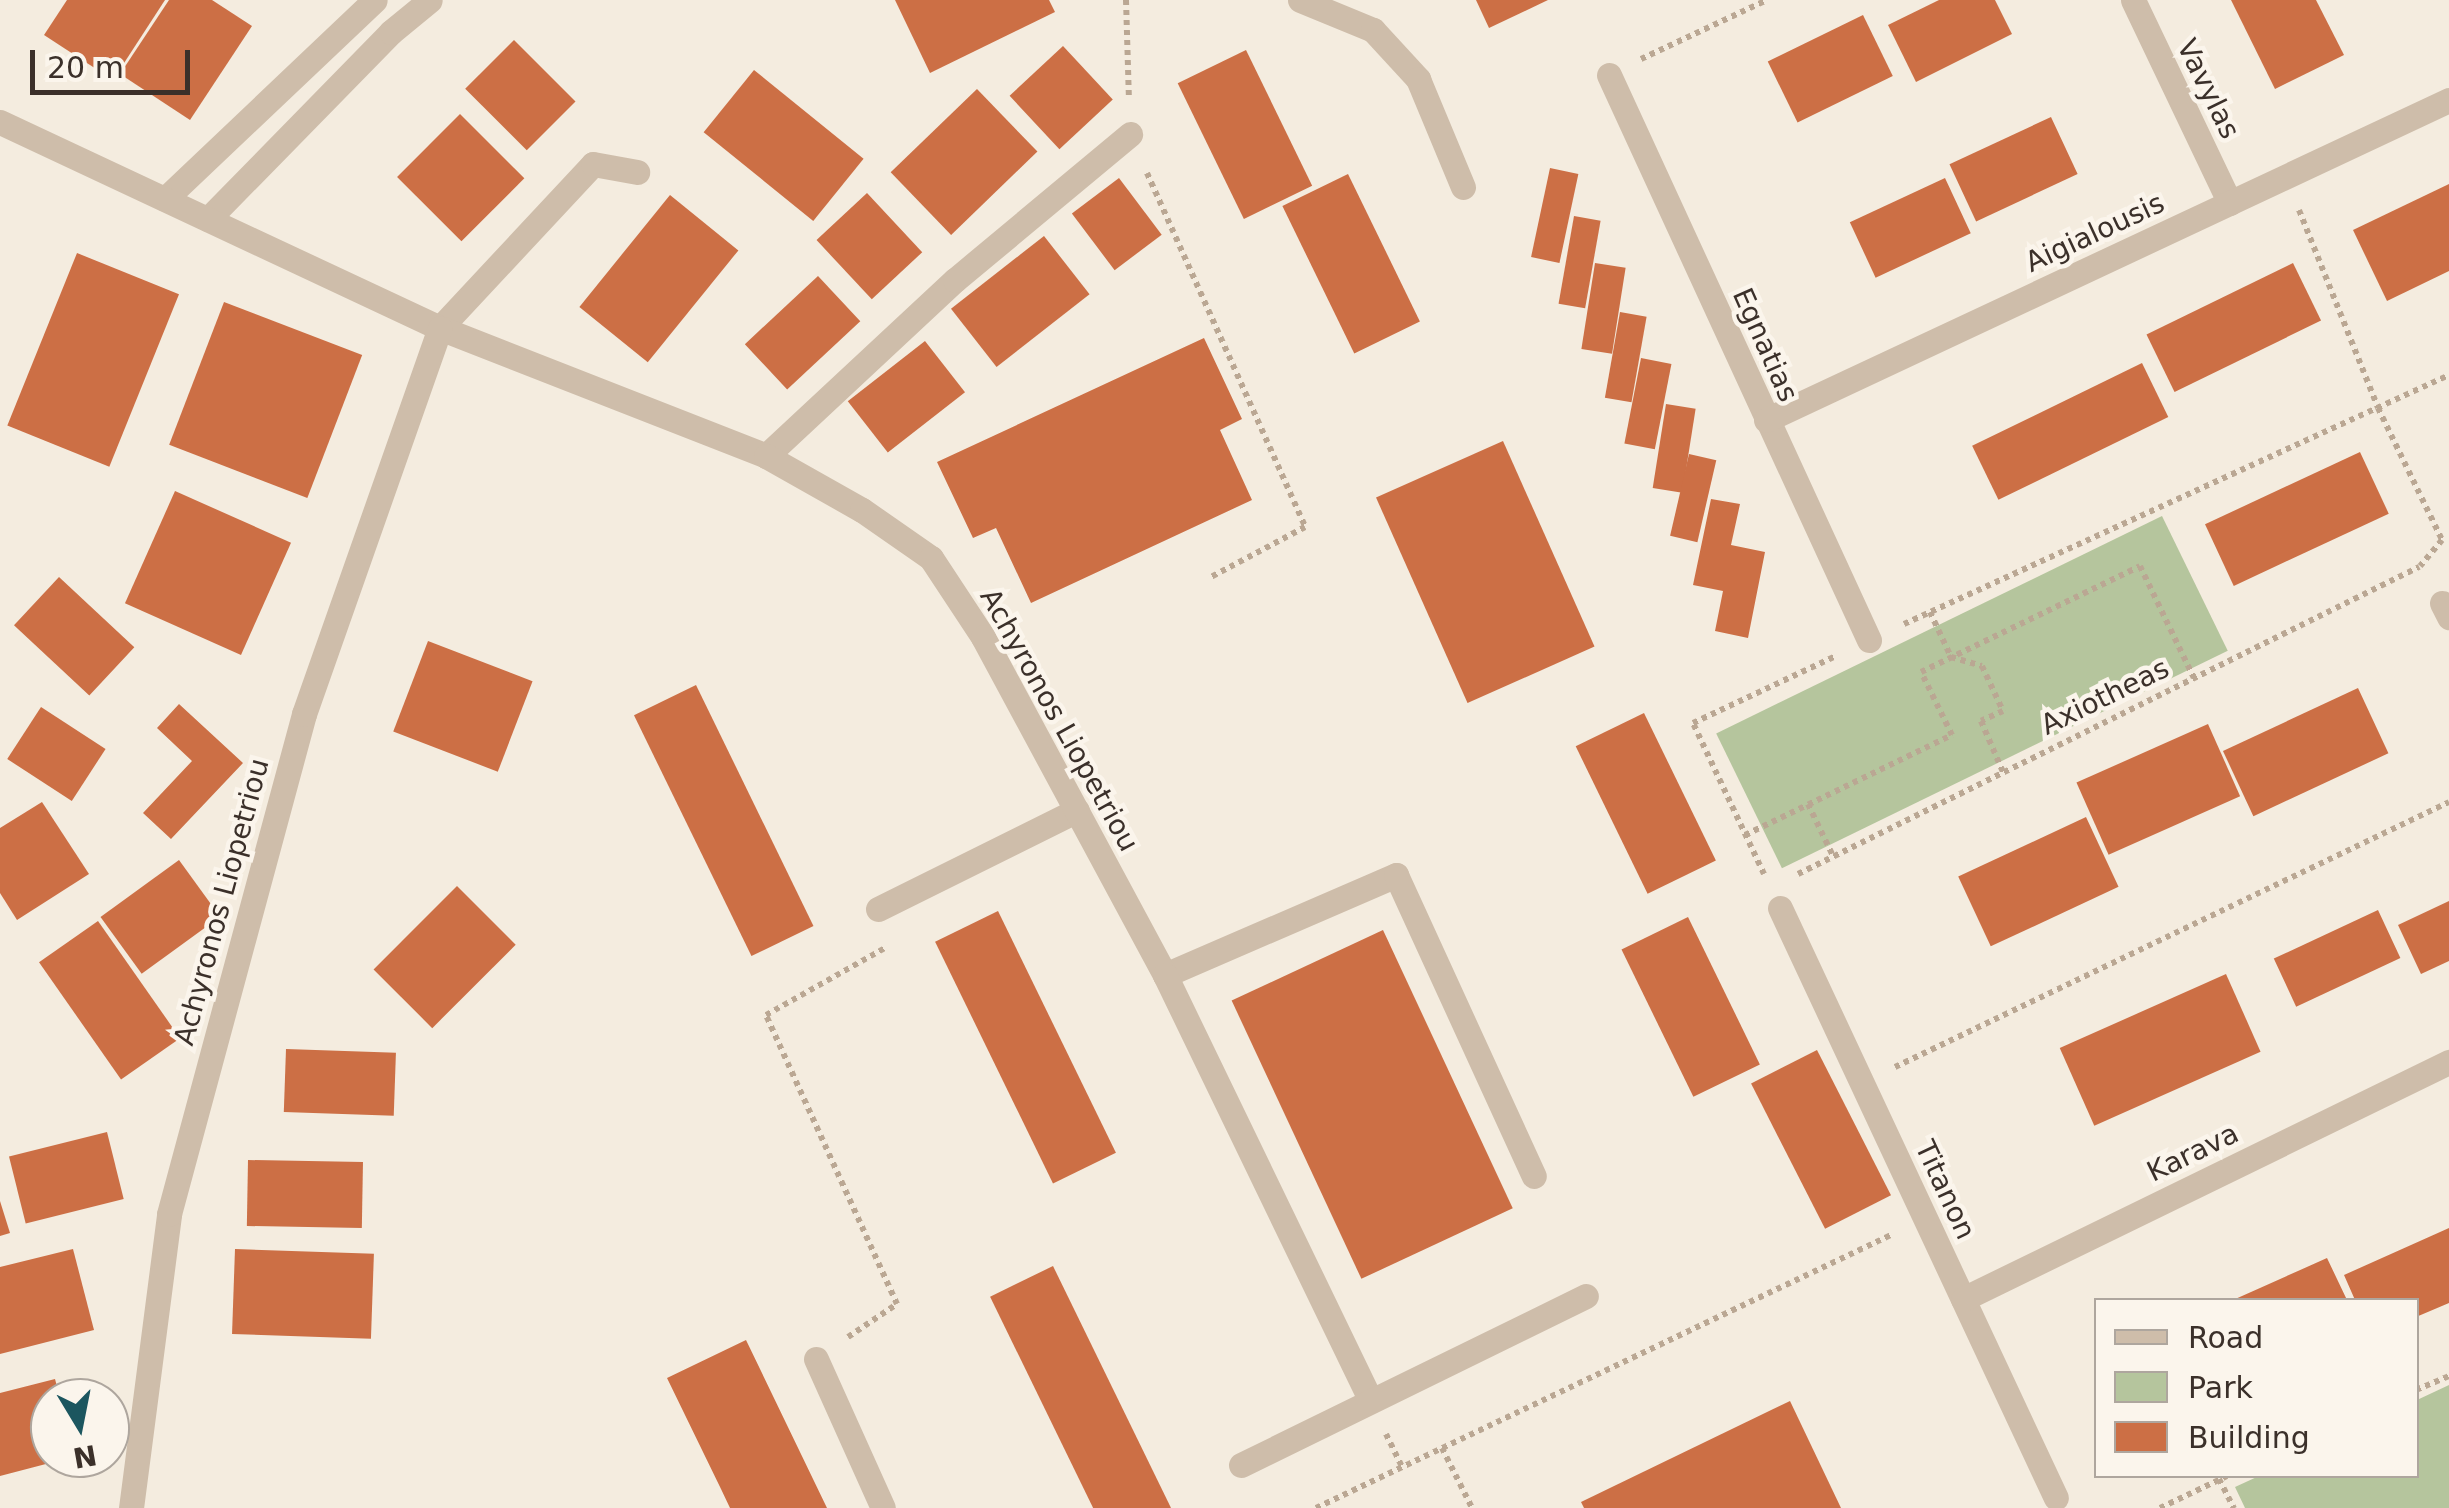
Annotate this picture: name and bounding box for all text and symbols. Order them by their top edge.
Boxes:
scale bar [35,30,195,92]
street label: Vavylas [2169,34,2247,144]
text: 20 m [47,50,124,85]
street label: Aigialousis [2020,186,2170,280]
street label: Egnatias [1725,283,1805,407]
street label: Achyronos Liopetriou [973,583,1145,857]
street label: Axiotheas [2035,652,2175,742]
street label: Achyronos Liopetriou [168,755,276,1049]
street label: Karava [2142,1117,2244,1189]
street label: Titanon [1908,1135,1982,1245]
legend [2094,1298,2419,1478]
text: Road [2188,1320,2263,1355]
text: Park [2188,1370,2253,1405]
north arrow [30,1378,130,1478]
text: Building [2188,1420,2310,1455]
text: N [71,1438,99,1474]

